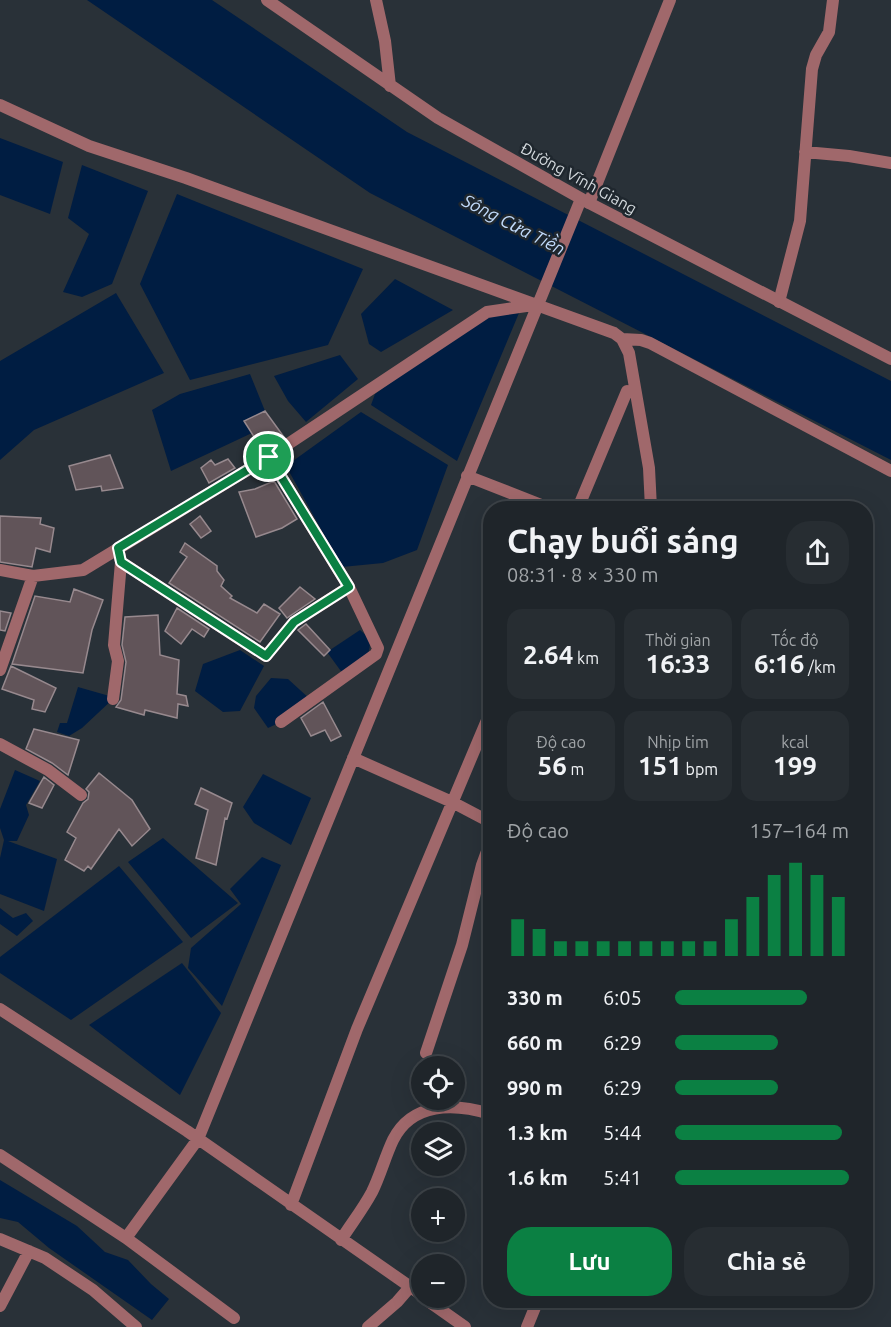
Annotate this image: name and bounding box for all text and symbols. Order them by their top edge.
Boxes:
street label: Đường Vĩnh Giang [518,139,640,217]
water label: Sông Cửa Tiền [458,187,570,258]
pin [243,431,294,482]
icon: arrive [252,440,285,473]
button: share [786,521,849,584]
text: Chạy buổi sáng [507,522,739,559]
text: 08:31 · 8 × 330 m [507,563,659,586]
text: Thời gian [645,631,711,649]
text: Tốc độ [771,631,819,649]
text: 2.64 [523,640,573,669]
text: km [573,649,599,667]
text: 16:33 [645,649,711,678]
text: 6:16 [754,649,804,678]
text: /km [804,658,836,676]
text: Độ cao [536,733,586,751]
text: Nhịp tim [647,733,709,751]
text: kcal [781,733,809,751]
text: 56 [538,751,567,780]
text: 151 [638,751,682,780]
text: 199 [773,751,817,780]
text: m [567,760,584,778]
text: bpm [682,760,718,778]
text: Độ cao [507,819,569,842]
text: 157–164 m [750,819,849,842]
text: 330 m [507,986,563,1009]
text: 6:05 [603,986,642,1009]
text: 660 m [507,1031,563,1054]
text: 6:29 [603,1031,642,1054]
map controls [411,1056,465,1308]
button: locate [411,1056,465,1110]
text: 990 m [507,1076,563,1099]
text: 6:29 [603,1076,642,1099]
text: 1.3 km [507,1121,568,1144]
text: 5:44 [603,1121,642,1144]
button: layers [411,1122,465,1176]
text: 1.6 km [507,1166,568,1189]
text: 5:41 [603,1166,642,1189]
button: + [411,1188,465,1242]
button: Lưu [507,1227,672,1296]
button: Chia sẻ [684,1227,849,1296]
button: − [411,1254,465,1308]

